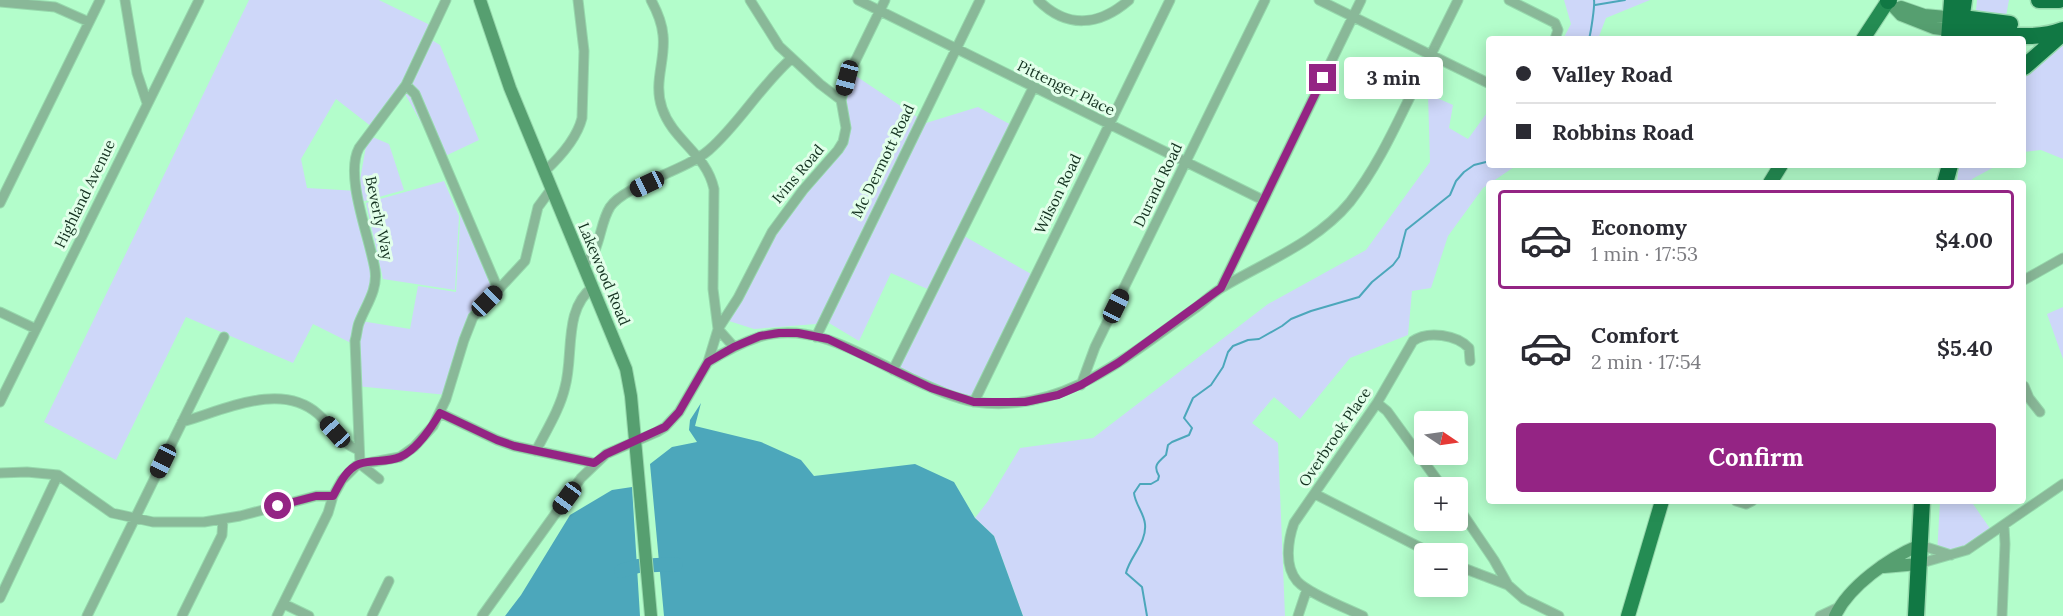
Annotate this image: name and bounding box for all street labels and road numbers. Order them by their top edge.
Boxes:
street label: Pittenger Place [1014,56,1118,119]
street label: Mc Dermott Road [847,101,918,221]
street label: Highland Avenue [50,136,119,251]
street label: Ivins Road [767,140,828,207]
street label: Durand Road [1129,140,1186,230]
street label: Wilson Road [1030,151,1085,237]
street label: Beverly Way [361,174,398,262]
street label: Lakewood Road [574,220,635,328]
street label: Overbrook Place [1294,384,1375,490]

